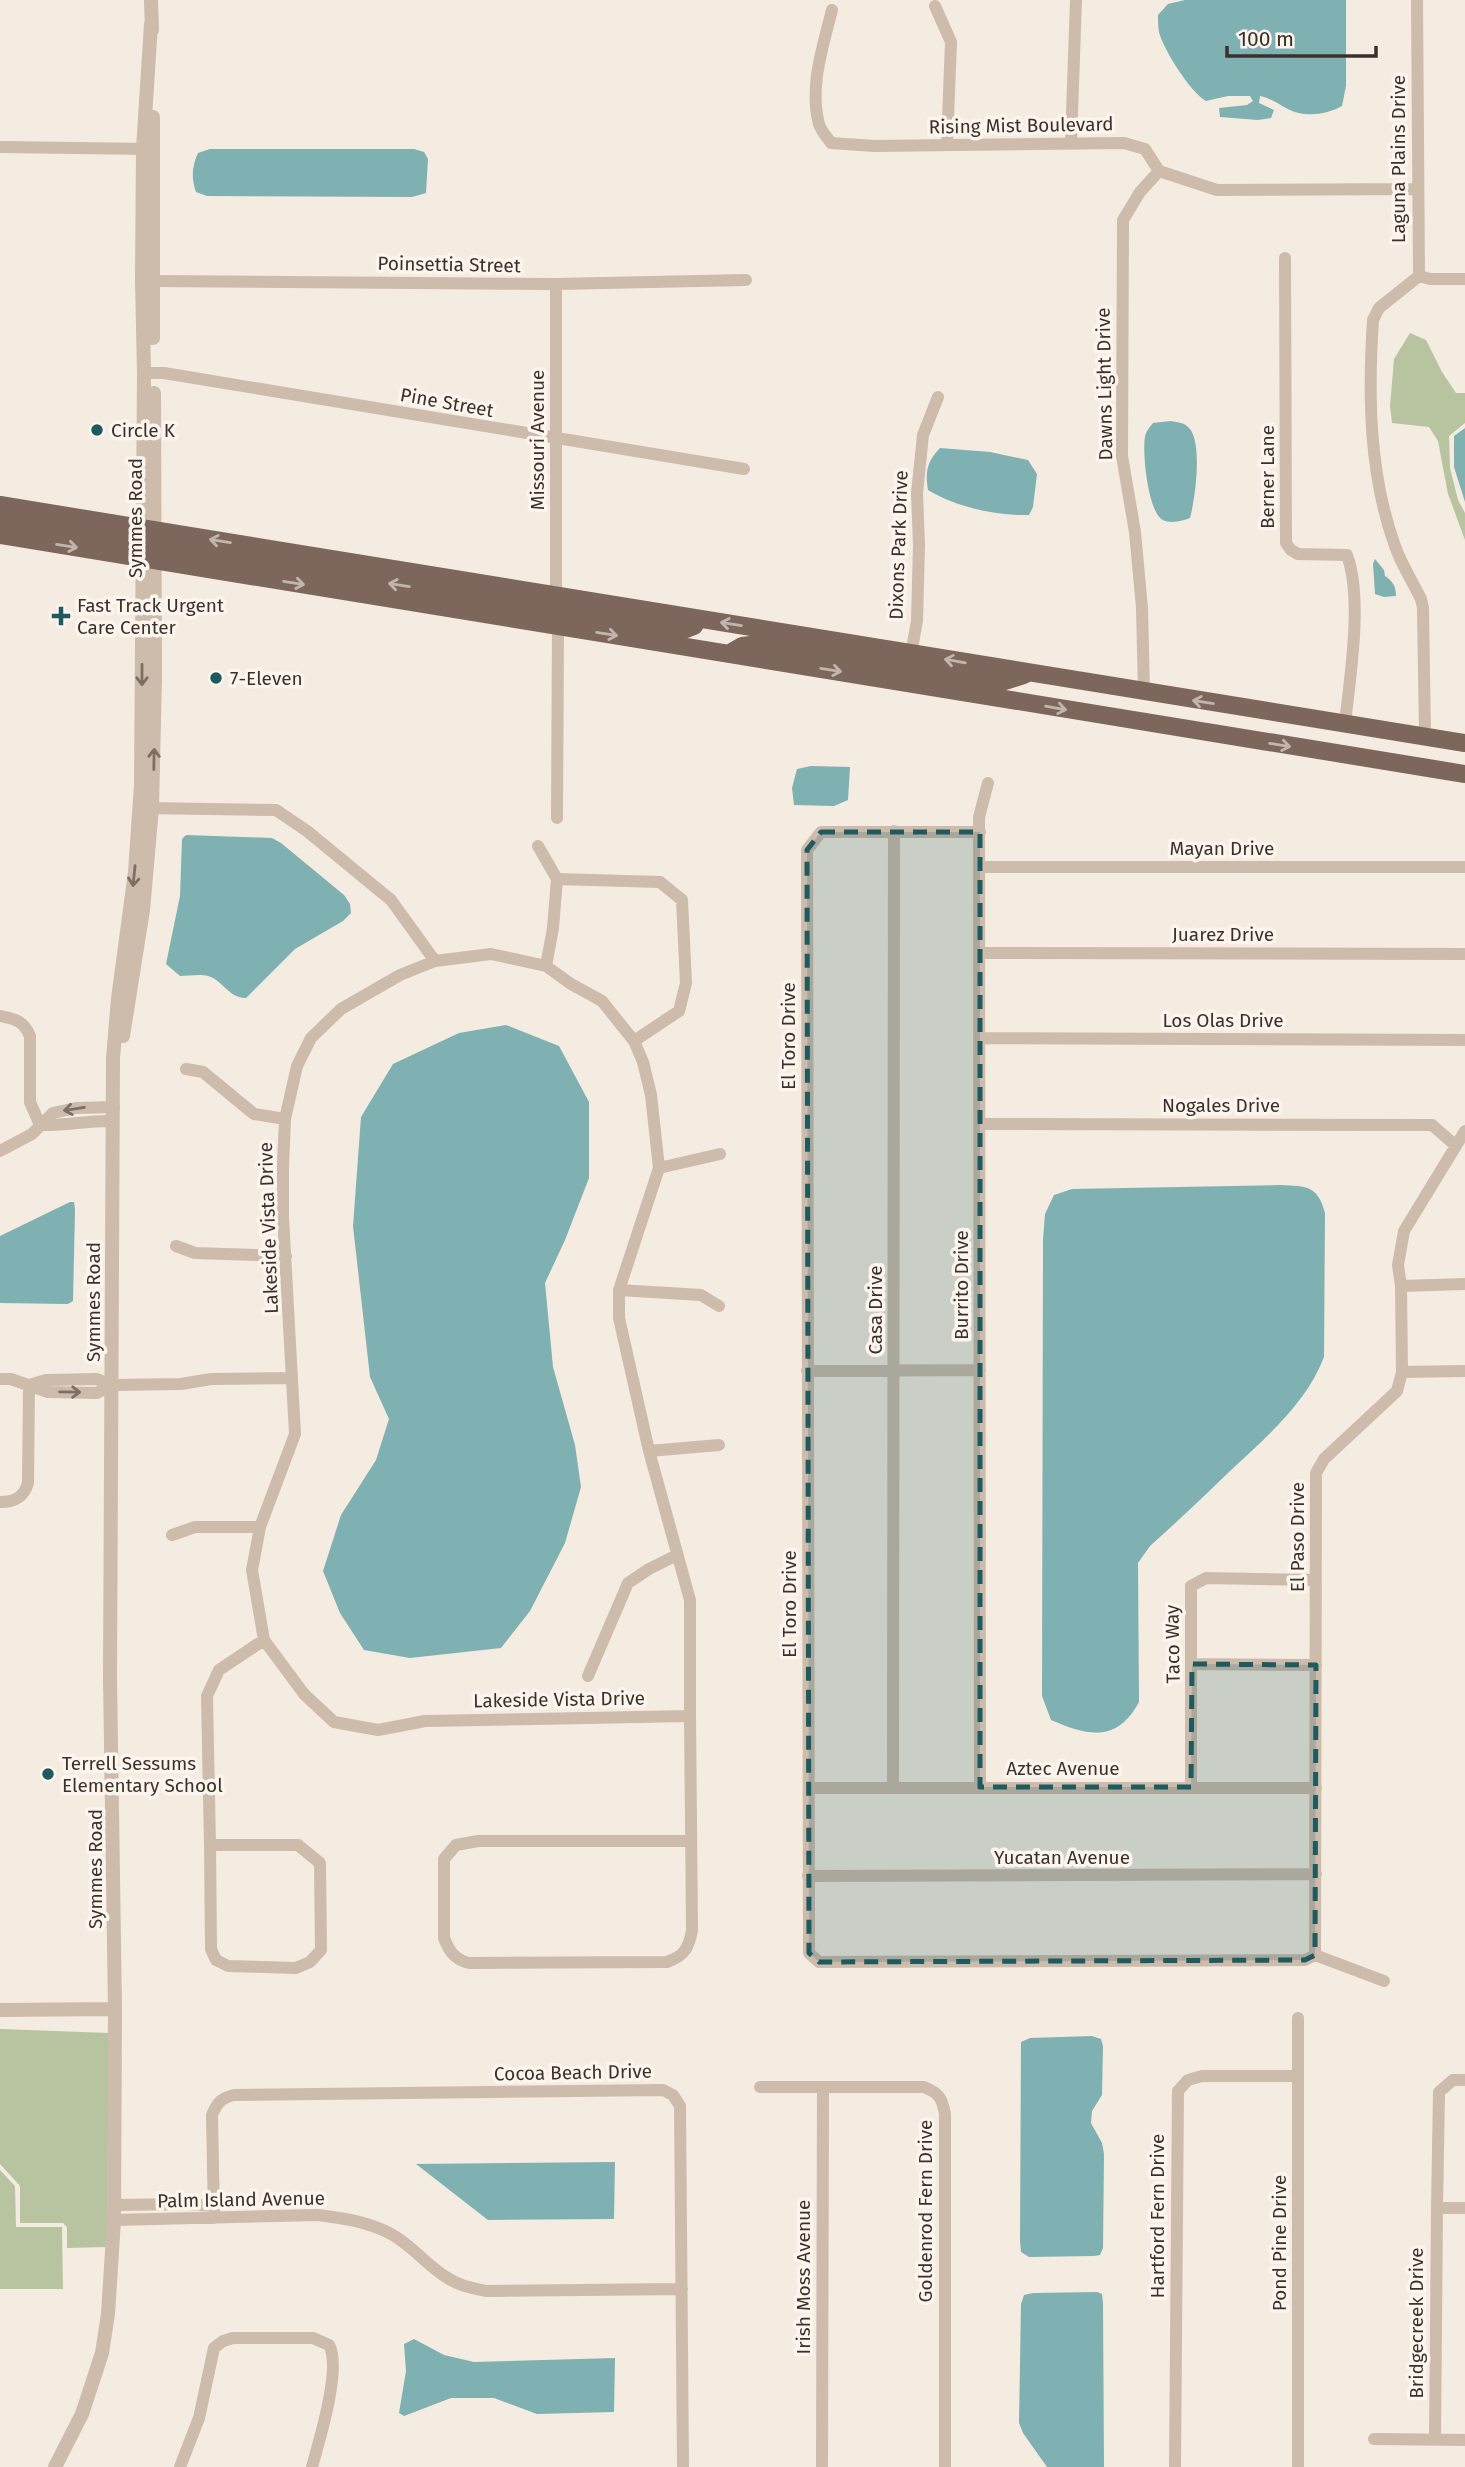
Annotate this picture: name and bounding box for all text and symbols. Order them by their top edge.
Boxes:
scale bar [1227,14,1376,58]
text: 100 m [1238,26,1294,52]
street label: Laguna Plains Drive [1387,75,1410,243]
street label: Rising Mist Boulevard [928,112,1114,139]
street label: Poinsettia Street [377,252,521,277]
street label: Dawns Light Drive [1092,307,1117,461]
street label: Missouri Avenue [526,370,549,510]
street label: Pine Street [398,383,496,422]
place label: Circle K [111,419,176,442]
marker: Circle K [89,422,105,438]
street label: Berner Lane [1256,425,1279,529]
street label: Symmes Road [124,458,147,578]
street label: Dixons Park Drive [884,470,913,620]
one-way arrow [209,534,232,547]
one-way arrow [55,540,78,553]
one-way arrow [282,577,305,590]
one-way arrow [388,578,411,591]
place label: Fast Track Urgent Care Center [77,594,224,639]
marker: Fast Track Urgent Care Center [51,606,71,626]
one-way arrow [720,617,743,630]
one-way arrow [595,628,618,641]
one-way arrow [945,654,967,667]
one-way arrow [135,663,149,686]
one-way arrow [819,664,842,677]
place label: 7-Eleven [230,667,303,690]
marker: 7-Eleven [208,670,224,686]
one-way arrow [1192,695,1215,708]
one-way arrow [1044,702,1067,715]
one-way arrow [1268,738,1291,751]
one-way arrow [147,748,161,771]
street label: Mayan Drive [1170,837,1274,860]
one-way arrow [128,864,141,887]
street label: Juarez Drive [1172,923,1274,946]
street label: El Toro Drive [777,982,800,1090]
street label: Los Olas Drive [1162,1009,1284,1032]
street label: Nogales Drive [1162,1094,1280,1117]
one-way arrow [64,1103,86,1116]
street label: Lakeside Vista Drive [254,1142,283,1314]
street label: Burrito Drive [950,1230,973,1340]
street label: Symmes Road [82,1242,105,1362]
street label: Casa Drive [864,1265,887,1355]
one-way arrow [58,1386,81,1399]
street label: El Paso Drive [1286,1482,1309,1592]
street label: El Toro Drive [778,1550,801,1658]
street label: Taco Way [1160,1604,1185,1683]
street label: Lakeside Vista Drive [473,1687,645,1712]
place label: Terrell Sessums Elementary School [62,1752,223,1797]
street label: Aztec Avenue [1006,1757,1120,1780]
marker: Terrell Sessums Elementary School [40,1766,56,1782]
street label: Symmes Road [84,1809,107,1929]
street label: Yucatan Avenue [994,1846,1130,1869]
street label: Cocoa Beach Drive [494,2060,652,2085]
street label: Goldenrod Fern Drive [914,2120,937,2302]
street label: Hartford Fern Drive [1146,2134,1169,2298]
street label: Pond Pine Drive [1268,2175,1291,2311]
street label: Palm Island Avenue [157,2187,325,2212]
street label: Irish Moss Avenue [792,2200,815,2354]
street label: Bridgecreek Drive [1405,2247,1428,2399]

